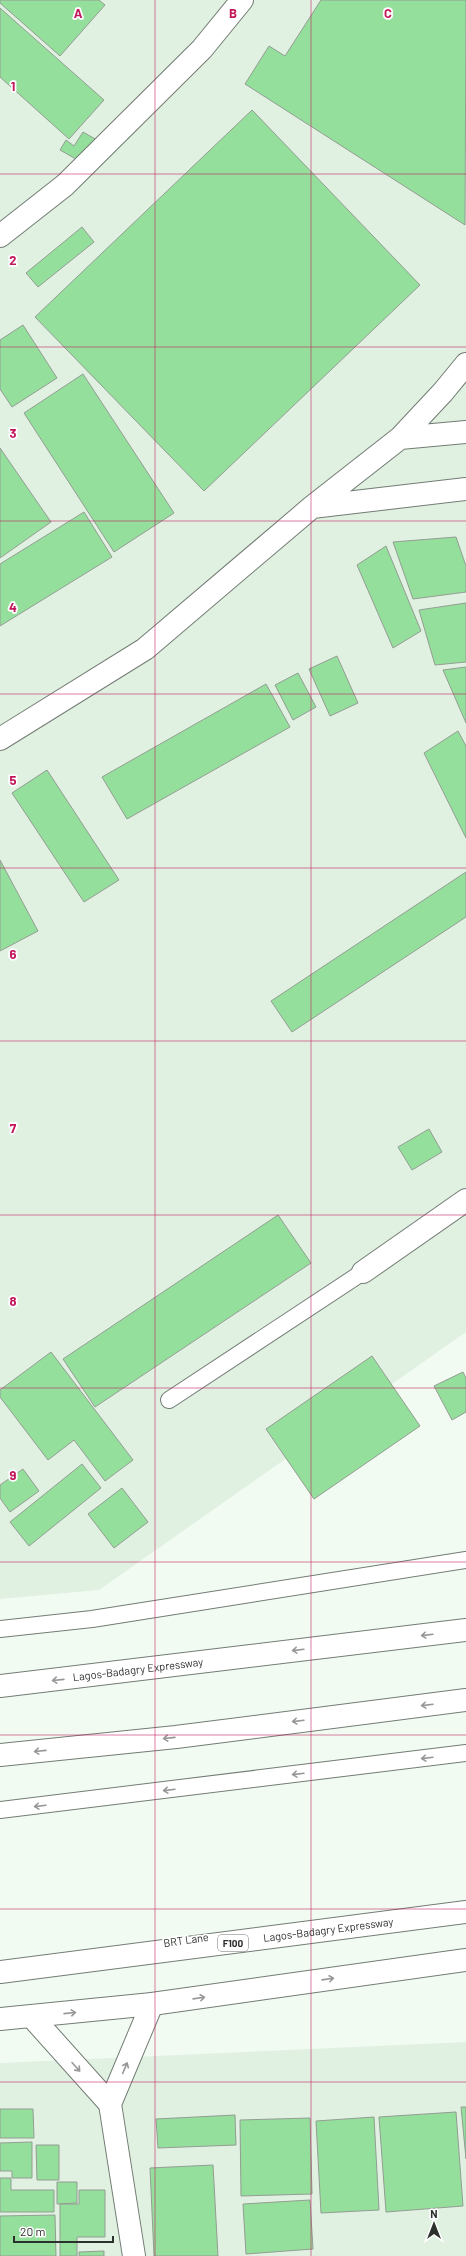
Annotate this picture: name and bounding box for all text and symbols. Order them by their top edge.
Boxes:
text: A [74,5,83,21]
text: B [229,5,237,21]
text: C [384,5,392,21]
text: 1 [11,78,15,94]
text: 2 [9,252,17,268]
text: 3 [9,425,17,441]
text: 4 [9,599,17,615]
text: 5 [9,772,17,788]
text: 6 [10,946,17,962]
text: 7 [10,1120,17,1136]
text: 8 [9,1293,17,1309]
text: 9 [10,1467,17,1483]
one-way arrow [421,1631,434,1639]
one-way arrow [292,1647,305,1654]
street label: Lagos-Badagry Expressway [72,1655,204,1683]
one-way arrow [52,1676,65,1683]
one-way arrow [421,1701,434,1709]
one-way arrow [292,1718,305,1725]
one-way arrow [163,1734,176,1742]
one-way arrow [34,1748,47,1755]
one-way arrow [421,1754,434,1761]
one-way arrow [292,1770,305,1778]
one-way arrow [163,1787,176,1794]
one-way arrow [34,1802,47,1809]
street label: Lagos-Badagry Expressway [262,1914,394,1944]
street label: BRT Lane [162,1930,210,1949]
road number: F100 [218,1935,248,1951]
one-way arrow [321,1975,334,1983]
one-way arrow [193,1994,206,2002]
one-way arrow [63,2009,76,2017]
one-way arrow [72,2062,81,2072]
one-way arrow [122,2063,129,2075]
north arrow [414,2204,454,2244]
text: N [430,2207,438,2220]
scale bar [14,2218,113,2244]
text: 20 m [20,2224,46,2238]

